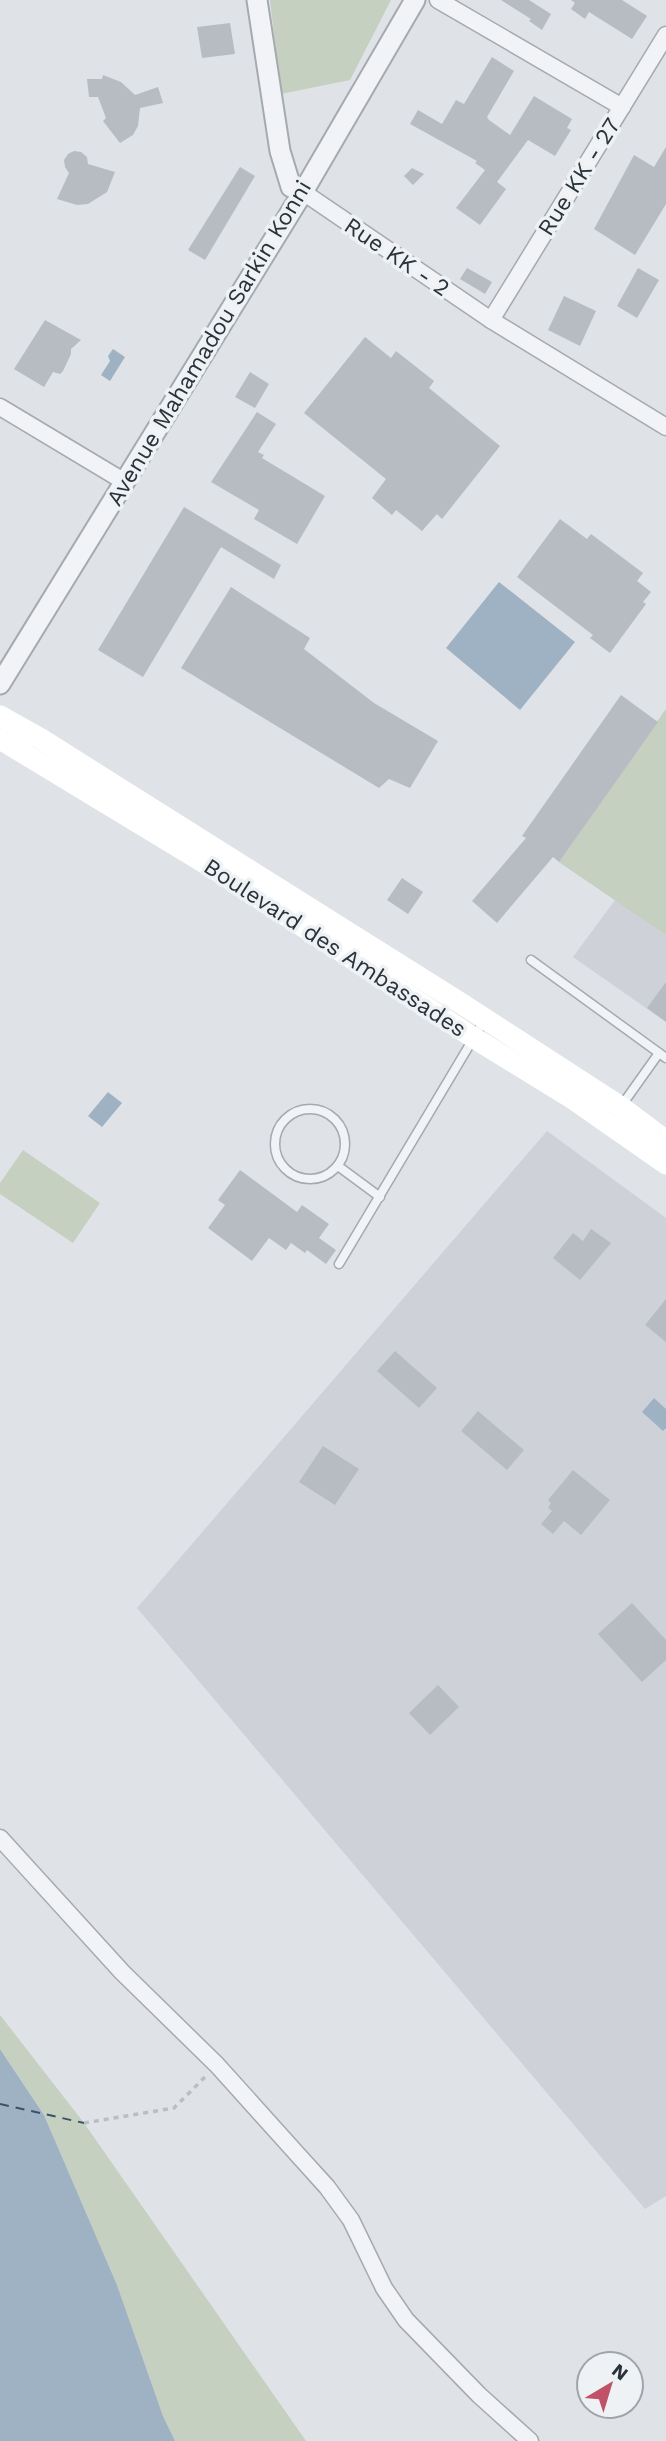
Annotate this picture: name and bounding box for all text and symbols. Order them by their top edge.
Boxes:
street label: Rue KK - 27 [532,113,626,241]
street label: Avenue Mahamadou Sarkin Konni [101,175,317,511]
street label: Rue KK - 2 [339,212,455,302]
street label: Boulevard des Ambassades [199,853,471,1043]
north arrow [575,2350,645,2420]
text: N [608,2359,633,2385]

